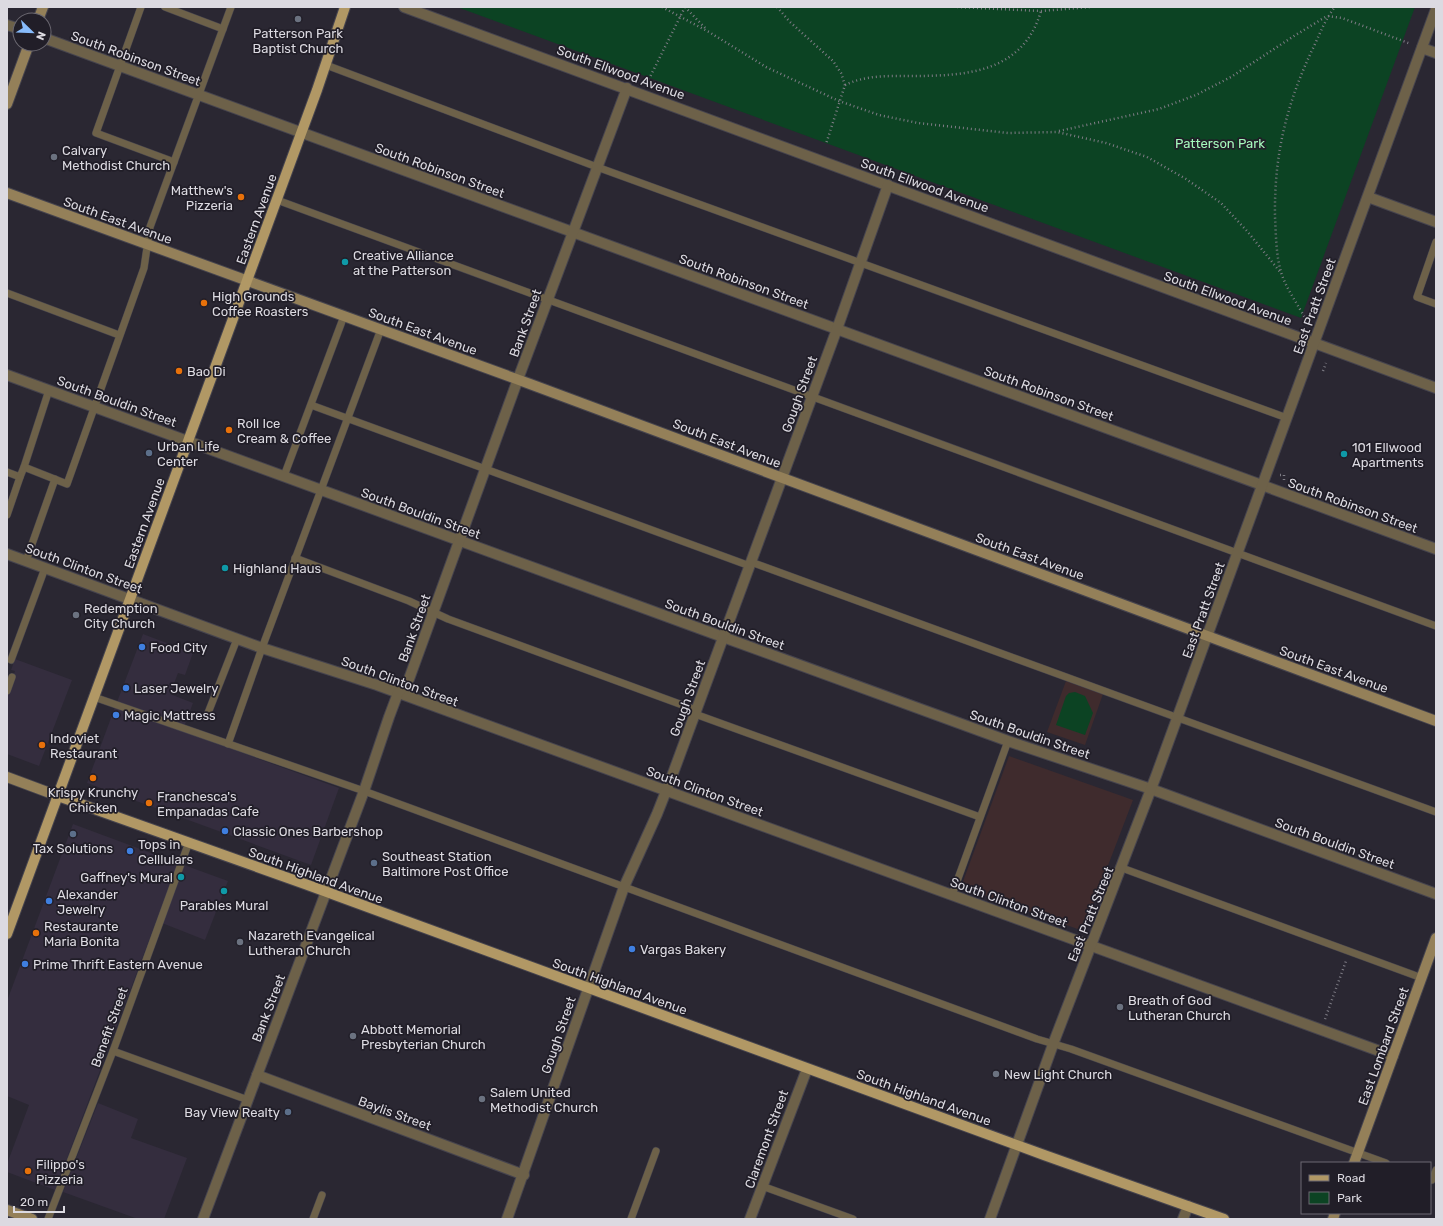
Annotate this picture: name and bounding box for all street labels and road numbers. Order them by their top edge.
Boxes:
street label: South Robinson Street [69,28,203,89]
street label: South Ellwood Avenue [555,42,687,103]
street label: South Robinson Street [373,140,507,201]
street label: South Ellwood Avenue [859,155,991,216]
street label: Eastern Avenue [233,172,280,266]
street label: South East Avenue [61,194,174,247]
street label: South Robinson Street [677,251,811,312]
street label: East Pratt Street [1290,256,1339,356]
street label: South Ellwood Avenue [1162,268,1294,329]
street label: Bank Street [506,287,545,359]
street label: South East Avenue [366,305,479,358]
street label: Gough Street [779,354,821,435]
street label: South Robinson Street [982,363,1116,424]
street label: South Bouldin Street [55,373,179,430]
street label: South East Avenue [671,416,783,471]
street label: South Robinson Street [1286,475,1420,536]
street label: Eastern Avenue [121,476,168,570]
street label: South Bouldin Street [359,485,483,542]
street label: South East Avenue [973,530,1086,583]
street label: South Clinton Street [23,540,144,597]
street label: East Pratt Street [1179,560,1228,660]
street label: Bank Street [395,592,434,664]
street label: South Bouldin Street [663,596,787,653]
street label: South East Avenue [1277,643,1390,696]
street label: South Clinton Street [339,653,460,710]
street label: Gough Street [667,658,709,739]
street label: South Bouldin Street [968,707,1092,762]
street label: South Clinton Street [644,763,765,820]
street label: South Bouldin Street [1273,815,1397,872]
street label: South Highland Avenue [246,844,385,908]
street label: East Pratt Street [1065,864,1116,964]
street label: South Clinton Street [948,874,1069,931]
street label: South Highland Avenue [550,955,689,1019]
street label: Bank Street [249,972,288,1044]
street label: Benefit Street [88,985,131,1069]
street label: East Lombard Street [1355,985,1412,1107]
street label: Gough Street [538,995,580,1076]
street label: South Highland Avenue [854,1066,993,1130]
street label: Claremont Street [742,1088,791,1190]
street label: Baylis Street [356,1093,433,1134]

